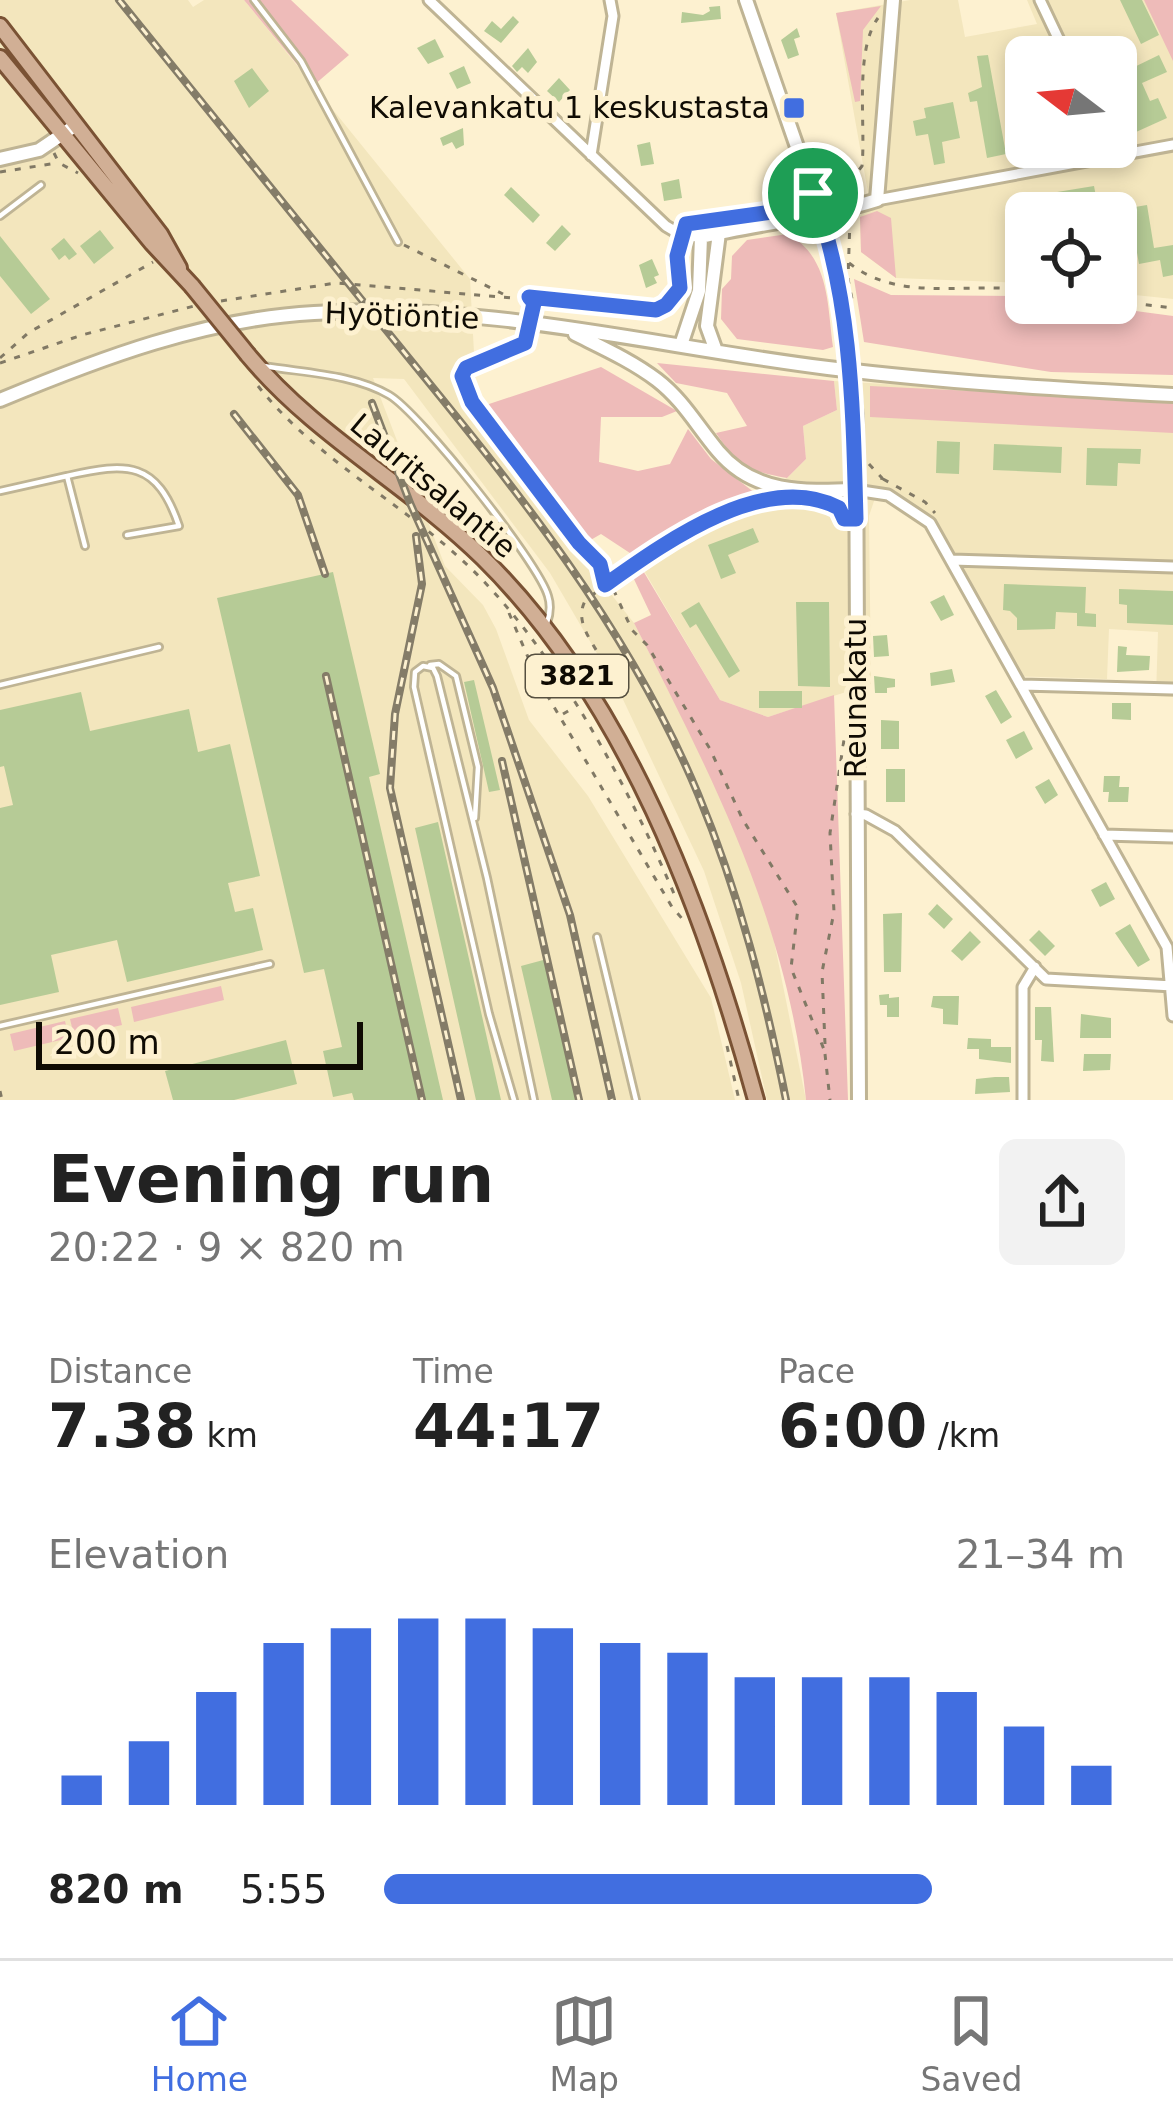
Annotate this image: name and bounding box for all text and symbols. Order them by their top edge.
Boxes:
north arrow [1005,36,1137,168]
map controls [1005,36,1137,324]
place label: Kalevankatu 1 keskustasta [369,90,770,125]
marker: Kalevankatu 1 keskustasta [781,95,807,121]
pin [762,142,864,244]
icon: arrive [780,160,846,226]
button: locate [1005,192,1137,324]
street label: Hyötiöntie [324,295,480,336]
street label: Lauritsalantie [344,406,523,565]
street label: Reunakatu [838,618,873,778]
road number: 3821 [526,655,628,697]
scale bar [36,1016,363,1069]
text: 200 m [54,1023,160,1062]
button: share [999,1139,1125,1265]
text: Evening run [48,1141,494,1218]
text: 20:22 · 9 × 820 m [48,1225,405,1270]
text: Distance [48,1352,192,1391]
text: Time [413,1352,494,1391]
text: Pace [778,1352,855,1391]
text: 7.38 [48,1391,196,1461]
text: 44:17 [413,1391,604,1461]
text: 6:00 [778,1391,927,1461]
text: km [196,1416,258,1455]
text: /km [927,1416,1000,1455]
text: Elevation [48,1532,229,1577]
text: 21–34 m [956,1532,1125,1577]
text: 820 m [48,1867,184,1912]
text: 5:55 [240,1867,328,1912]
tab: Home [151,1988,248,2099]
tab: Map [549,1988,619,2099]
tab: Saved [920,1988,1022,2099]

